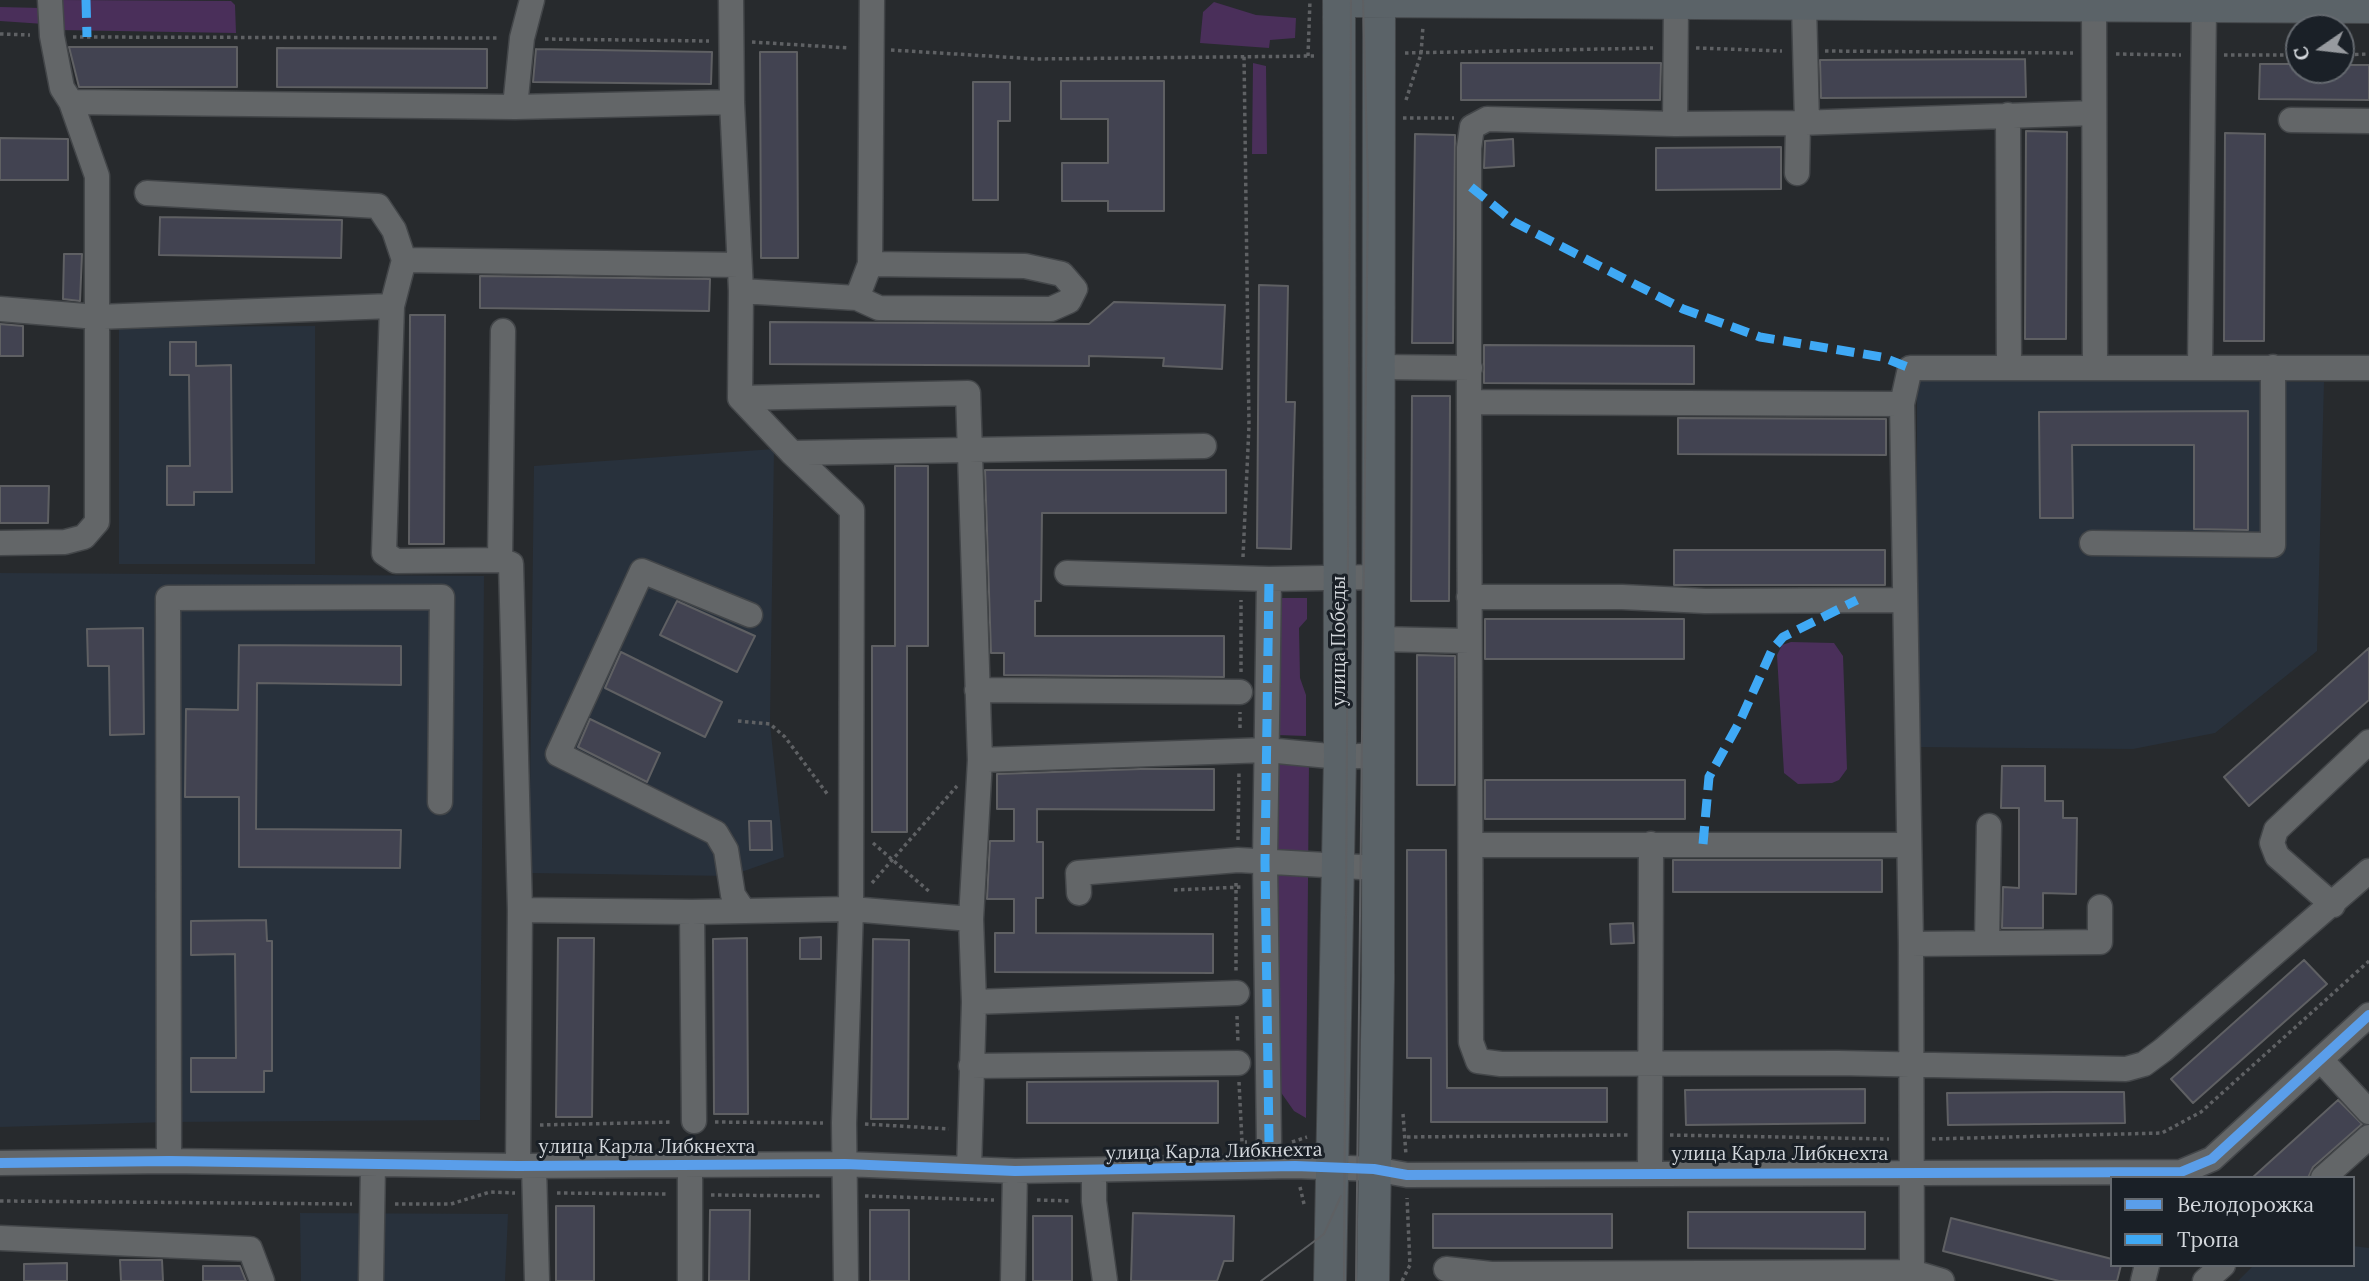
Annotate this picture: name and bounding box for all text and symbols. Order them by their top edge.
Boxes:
north arrow [2285,14,2355,84]
text: С [2288,44,2315,63]
street label: улица Победы [1329,576,1351,706]
street label: улица Карла Либкнехта [539,1137,755,1159]
street label: улица Карла Либкнехта [1105,1139,1323,1165]
street label: улица Карла Либкнехта [1672,1144,1888,1166]
legend [2110,1176,2355,1267]
text: Велодорожка [2177,1191,2314,1218]
text: Тропа [2177,1226,2239,1253]

